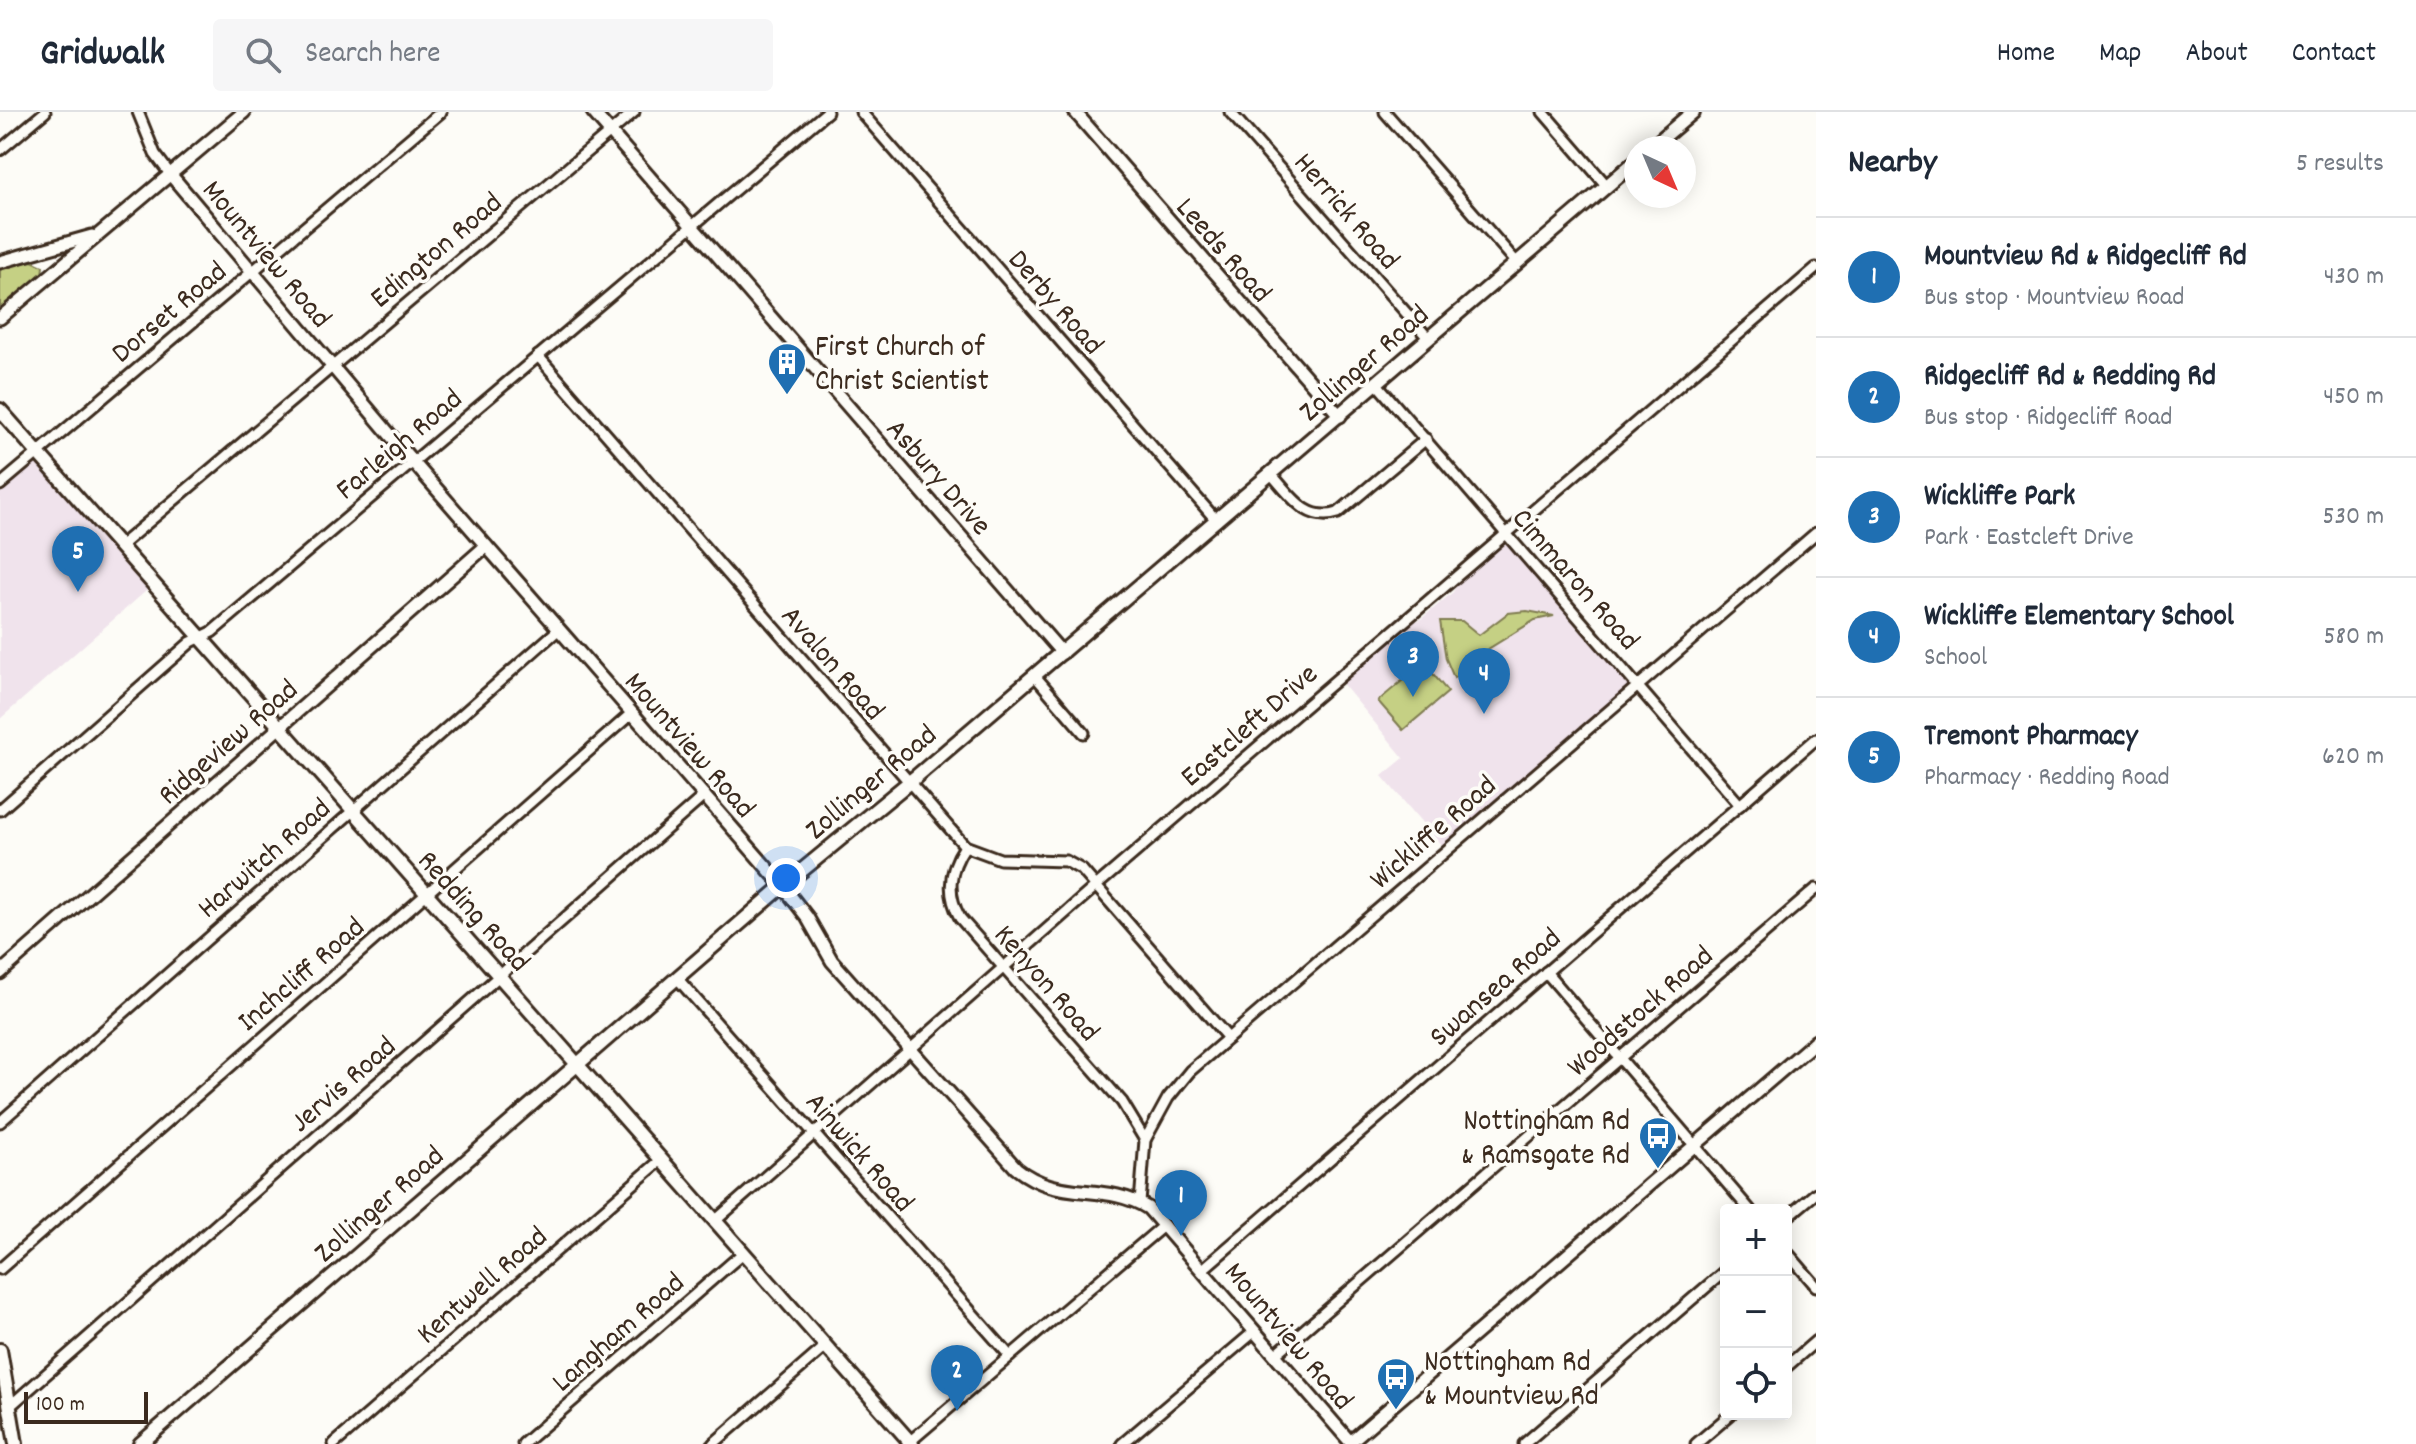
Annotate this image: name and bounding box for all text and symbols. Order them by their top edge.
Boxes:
search box [213,19,773,91]
text: Gridwalk [40,28,165,83]
icon: search [241,33,285,77]
text: Search here [305,34,441,77]
text: Home [1997,35,2055,75]
text: Map [2099,35,2141,75]
text: About [2185,35,2248,75]
text: Contact [2292,35,2376,75]
north arrow [1624,136,1696,208]
text: Nearby [1848,140,1937,189]
street label: Herrick Road [1281,145,1408,281]
text: 5 results [2296,146,2384,183]
street label: Mountview Road [189,172,340,340]
street label: Edington Road [362,184,514,321]
street label: Leeds Road [1163,189,1280,314]
text: Mountview Rd & Ridgecliff Rd [1924,237,2247,280]
street label: Derby Road [995,242,1112,366]
street label: Dorset Road [104,253,238,376]
text: 1 [1871,259,1877,296]
text: 430 m [2324,259,2384,296]
text: Bus stop · Mountview Road [1924,280,2184,317]
street label: Zollinger Road [1291,296,1441,434]
place label: First Church of Christ Scientist [815,328,989,405]
building icon: First Church of Christ Scientist [766,341,808,396]
text: Ridgecliff Rd & Redding Rd [1924,357,2216,400]
text: 2 [1868,379,1880,416]
text: 450 m [2323,379,2384,416]
street label: Farleigh Road [328,380,474,512]
text: Bus stop · Ridgecliff Road [1924,400,2172,437]
street label: Asbury Drive [874,411,1000,547]
text: Wickliffe Park [1924,477,2075,520]
text: 3 [1868,499,1880,536]
text: 530 m [2322,499,2384,536]
street label: Cimmaron Road [1499,500,1648,662]
text: Park · Eastcleft Drive [1924,520,2134,557]
pin: 5 [52,526,104,592]
text: Wickliffe Elementary School [1924,597,2234,640]
street label: Avalon Road [768,598,893,732]
text: 4 [1869,619,1879,656]
text: 580 m [2324,619,2384,656]
pin: 3 [1387,631,1439,697]
text: School [1924,640,1987,677]
pin: 4 [1458,648,1510,714]
street label: Eastcleft Drive [1173,655,1329,799]
street label: Mountview Road [612,664,764,830]
street label: Ridgeview Road [150,671,310,818]
street label: Zollinger Road [798,716,948,853]
text: Tremont Pharmacy [1924,717,2138,760]
text: 5 [1868,739,1880,776]
text: 620 m [2322,739,2384,776]
text: Pharmacy · Redding Road [1924,760,2170,797]
street label: Wickliffe Road [1362,767,1508,902]
street label: Harwitch Road [190,790,342,931]
street label: Redding Road [405,842,538,984]
your location [766,858,806,898]
street label: Inchcliff Road [230,909,376,1044]
street label: Kenyon Road [981,917,1108,1053]
street label: Swansea Road [1421,920,1573,1059]
street label: Woodstock Road [1559,937,1725,1089]
street label: Jervis Road [282,1028,408,1145]
street label: Ainwick Road [793,1084,922,1224]
place label: Nottingham Rd & Ramsgate Rd [1461,1102,1630,1179]
bus stop icon: Nottingham Rd & Ramsgate Rd [1637,1115,1679,1170]
street label: Zollinger Road [306,1137,456,1275]
pin: 1 [1155,1170,1207,1236]
map controls [1720,1204,1792,1420]
button: + [1720,1204,1792,1276]
street label: Kentwell Road [409,1218,559,1357]
street label: Mountview Road [1211,1254,1362,1422]
street label: Langham Road [544,1264,696,1405]
button: − [1720,1276,1792,1348]
place label: Nottingham Rd & Mountview Rd [1424,1343,1599,1420]
pin: 2 [931,1345,983,1411]
button: locate [1720,1348,1792,1420]
bus stop icon: Nottingham Rd & Mountview Rd [1375,1356,1417,1411]
scale bar [24,1388,148,1424]
text: 100 m [36,1390,85,1421]

